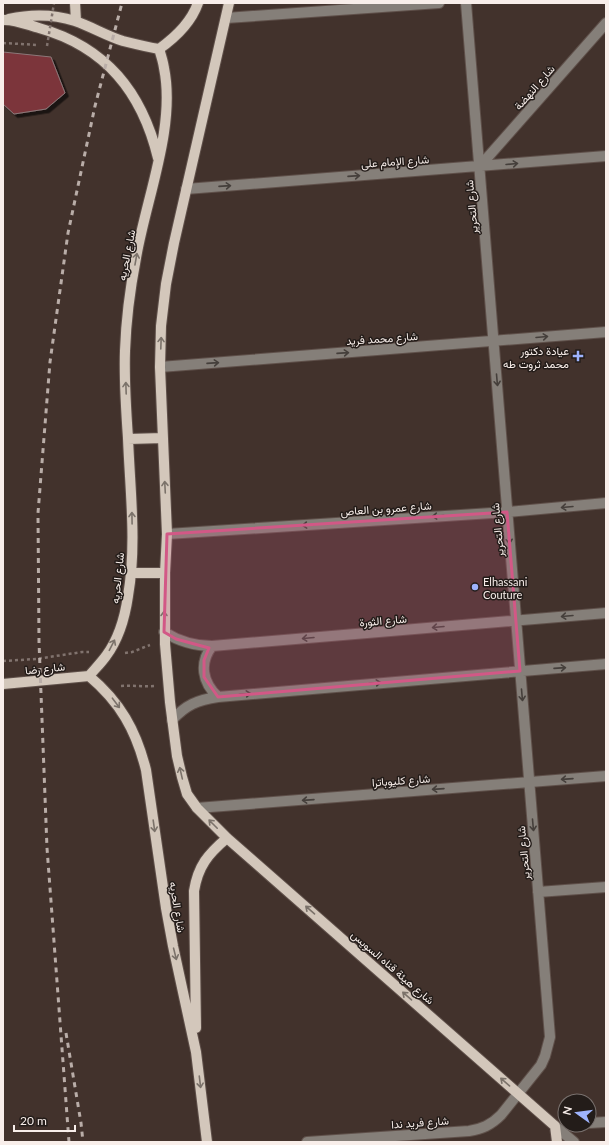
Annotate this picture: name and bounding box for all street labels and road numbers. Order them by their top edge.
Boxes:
street label: شارع النهضة [511,62,559,113]
street label: شارع الإمام على [361,152,430,172]
street label: شارع التحرير [462,179,482,236]
street label: شارع الحريه [115,228,139,282]
street label: شارع محمد فريد [346,329,419,349]
street label: شارع عمرو بن العاص [340,498,432,520]
street label: شارع التحرير [488,502,508,559]
street label: شارع الحريه [108,551,128,605]
street label: شارع الثورة [359,611,408,631]
street label: شارع رضا [24,659,66,679]
street label: شارع كليوباترا [371,771,431,791]
street label: شارع التحرير [514,825,534,882]
street label: شارع الحريه [166,881,189,934]
street label: شارع هيئة قناه السويس [348,927,437,1008]
street label: شارع فريد ندا [391,1113,450,1132]

